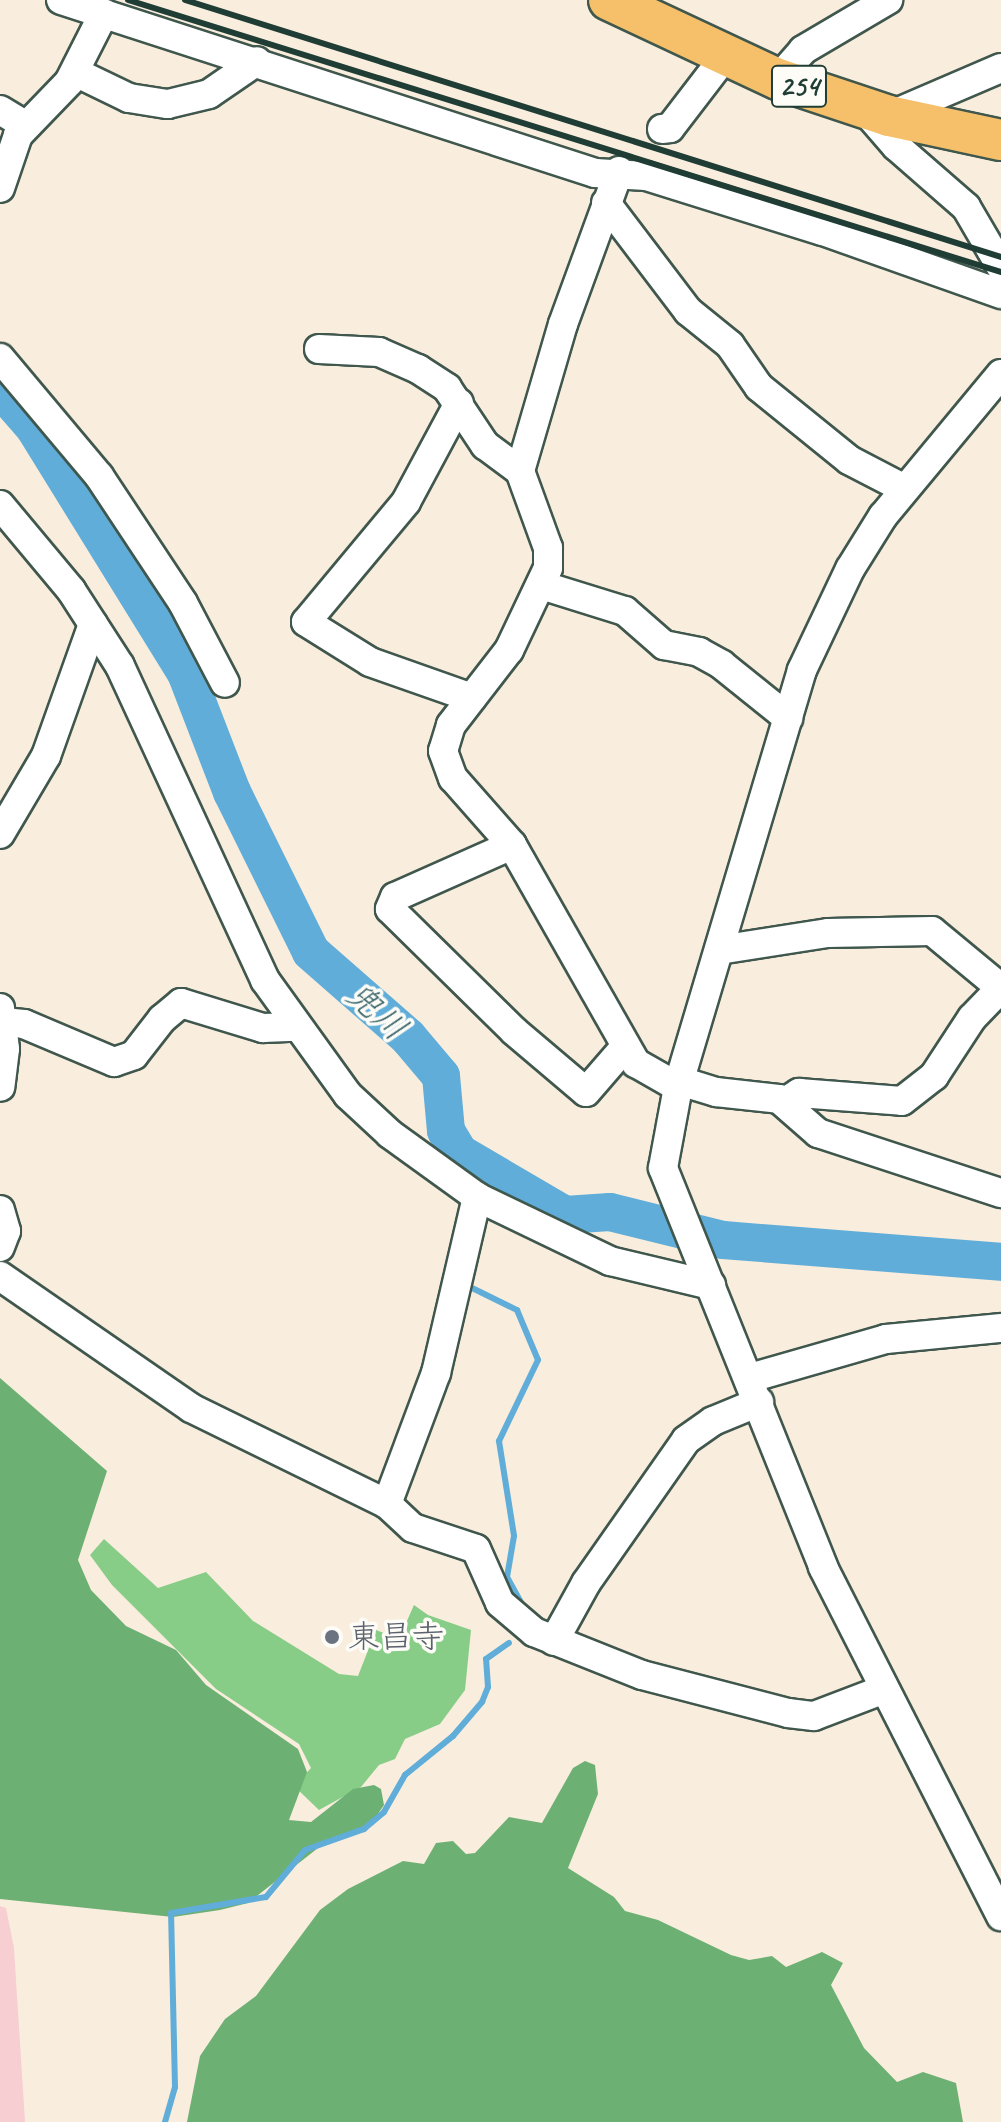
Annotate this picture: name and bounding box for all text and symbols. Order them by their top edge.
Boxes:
road number: 254 [769,60,829,112]
water label: 兜川 [338,973,416,1049]
place label: 東昌寺 [348,1618,444,1656]
marker: 東昌寺 [323,1628,341,1646]

